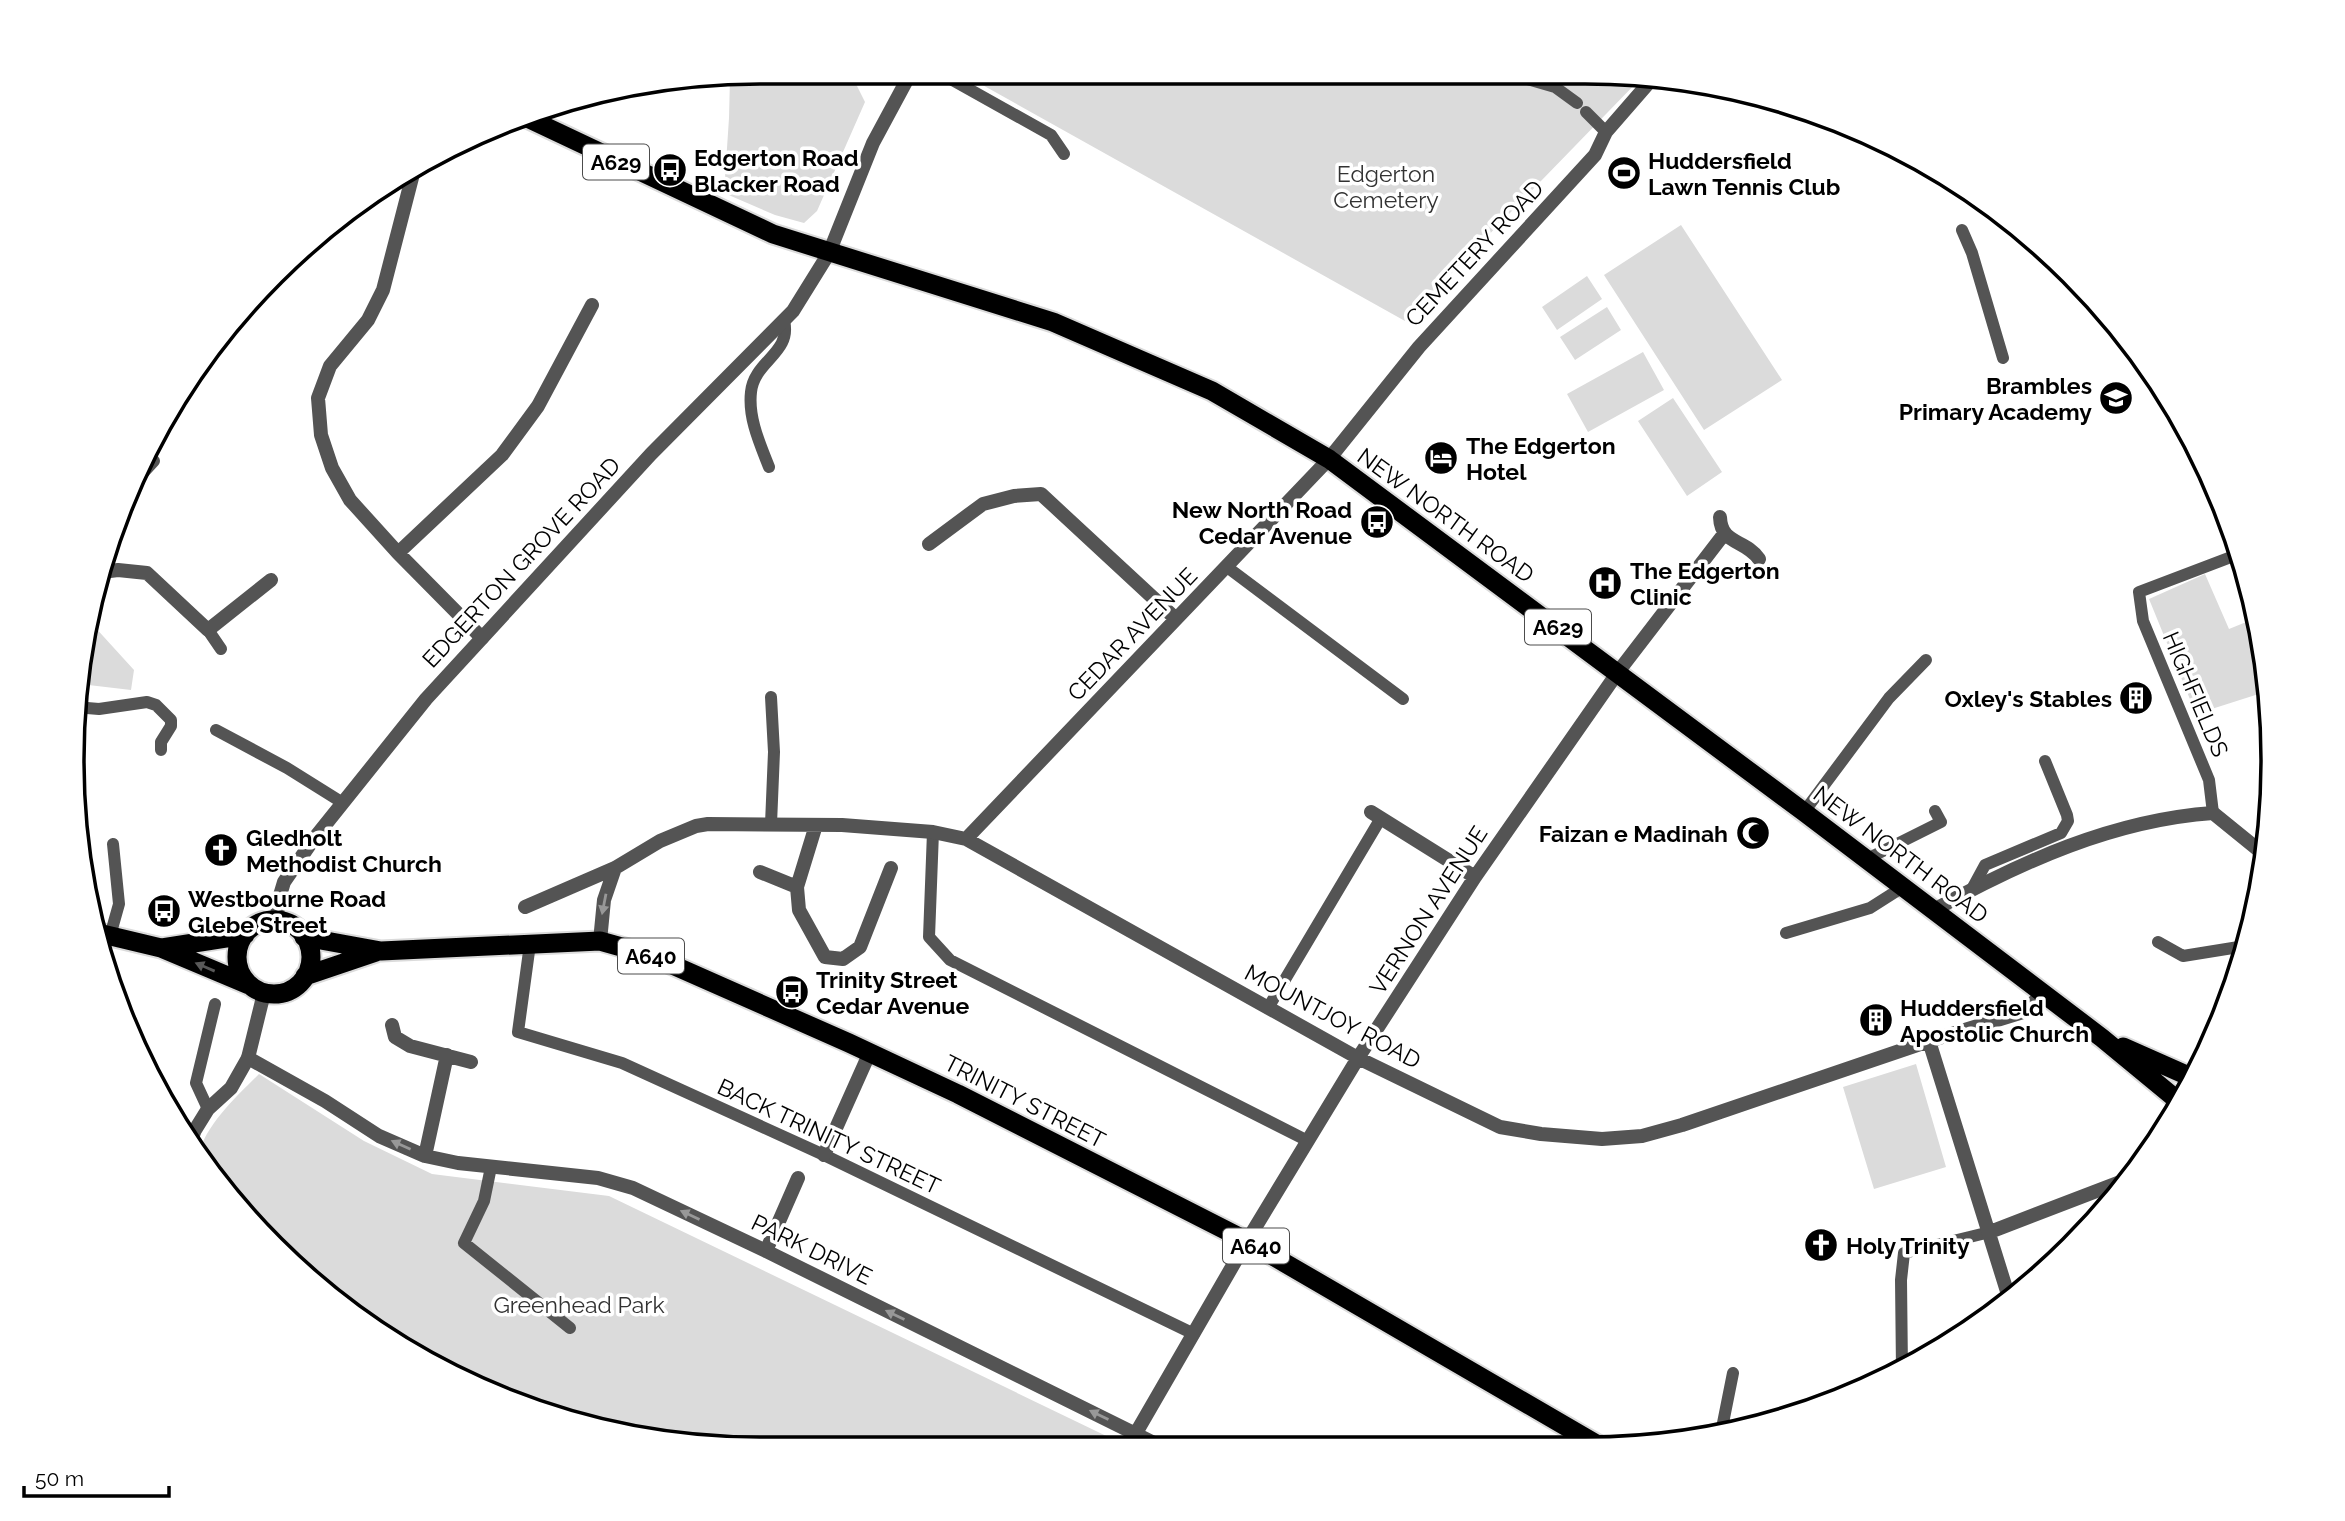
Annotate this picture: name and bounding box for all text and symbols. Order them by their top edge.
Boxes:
road number: A629 [583,144,649,180]
place label: Edgerton Road Blacker Road [694,144,859,197]
place label: Huddersfield Lawn Tennis Club [1648,147,1840,200]
bus stop icon: Edgerton Road Blacker Road [651,151,689,189]
sports icon: Huddersfield Lawn Tennis Club [1605,154,1643,192]
park label: Edgerton Cemetery [1333,160,1439,213]
street label: CEMETERY ROAD [1399,174,1549,332]
place label: Brambles Primary Academy [1899,372,2092,425]
school or university icon: Brambles Primary Academy [2097,379,2135,417]
place label: The Edgerton Hotel [1466,432,1616,485]
hotel icon: The Edgerton Hotel [1422,439,1460,477]
street label: NEW NORTH ROAD [1353,442,1539,588]
street label: EDGERTON GROVE ROAD [417,451,625,673]
place label: New North Road Cedar Avenue [1172,496,1352,549]
bus stop icon: New North Road Cedar Avenue [1358,503,1396,541]
place label: The Edgerton Clinic [1630,557,1780,610]
street label: CEDAR AVENUE [1062,562,1202,706]
hospital icon: The Edgerton Clinic [1586,564,1624,602]
road number: A629 [1525,610,1591,644]
street label: HIGHFIELDS [2158,627,2234,761]
building icon: Oxley's Stables [2117,679,2155,717]
place label: Oxley's Stables [1944,685,2112,712]
street label: NEW NORTH ROAD [1808,780,1994,928]
mosque icon: Faizan e Madinah [1734,814,1772,852]
place label: Faizan e Madinah [1539,820,1728,847]
street label: VERNON AVENUE [1363,821,1493,999]
place label: Gledholt Methodist Church [246,824,442,877]
church icon: Gledholt Methodist Church [202,831,240,869]
place label: Westbourne Road Glebe Street [188,885,386,938]
bus stop icon: Westbourne Road Glebe Street [145,892,183,930]
one-way arrow [598,893,609,915]
road number: A640 [618,939,684,974]
street label: MOUNTJOY ROAD [1240,958,1426,1074]
one-way arrow [195,961,216,972]
place label: Trinity Street Cedar Avenue [816,966,970,1019]
bus stop icon: Trinity Street Cedar Avenue [773,973,811,1011]
place label: Huddersfield Apostolic Church [1900,994,2089,1047]
building icon: Huddersfield Apostolic Church [1857,1001,1895,1039]
street label: TRINITY STREET [940,1049,1110,1153]
street label: BACK TRINITY STREET [713,1072,945,1200]
one-way arrow [390,1139,411,1150]
street label: PARK DRIVE [747,1208,877,1290]
one-way arrow [680,1209,700,1221]
church icon: Holy Trinity [1802,1226,1840,1264]
road number: A640 [1223,1228,1289,1264]
place label: Holy Trinity [1846,1232,1970,1259]
park label: Greenhead Park [493,1291,665,1318]
one-way arrow [885,1310,905,1321]
one-way arrow [1089,1410,1109,1421]
scale bar [24,1454,170,1498]
text: 50 m [35,1466,84,1491]

